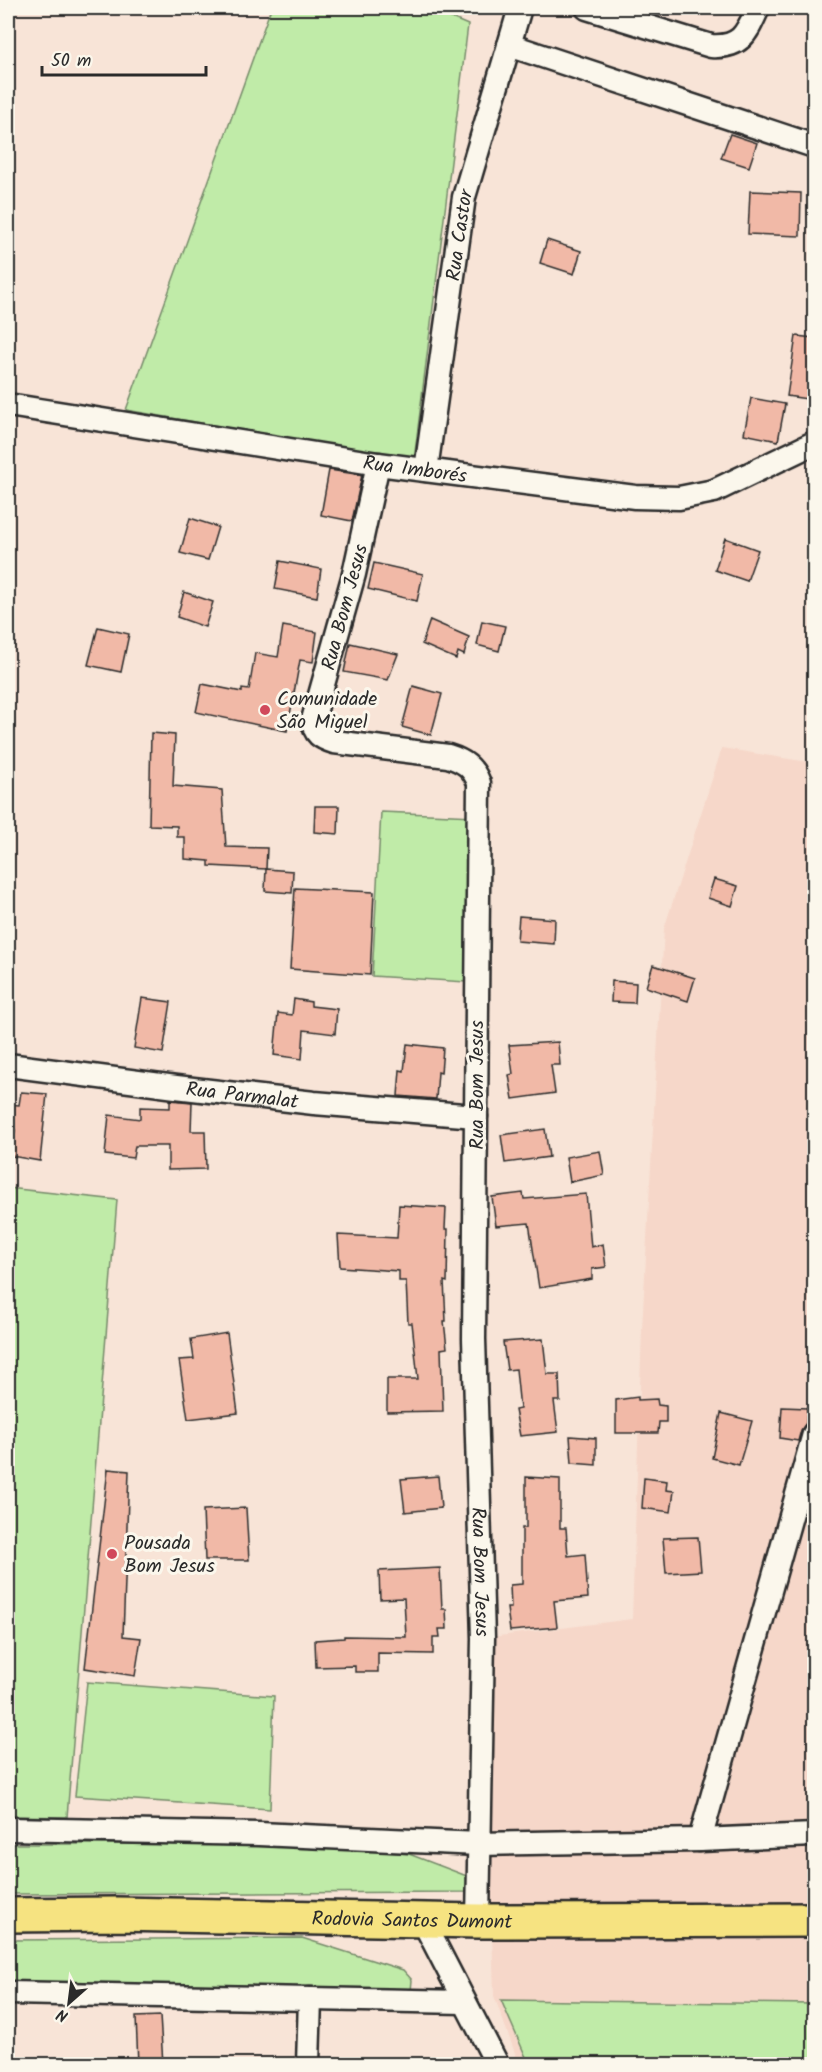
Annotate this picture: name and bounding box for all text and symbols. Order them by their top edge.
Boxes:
scale bar [42,39,206,77]
text: 50 m [51,47,91,76]
street label: Rua Castor [438,185,484,283]
street label: Rua Imborés [361,448,469,493]
street label: Rua Bom Jesus [314,540,378,674]
place label: Comunidade São Miguel [277,684,377,739]
marker: Comunidade São Miguel [258,703,272,717]
street label: Rua Bom Jesus [462,1020,494,1150]
street label: Rua Parmalat [184,1074,300,1119]
street label: Rua Bom Jesus [461,1507,497,1638]
place label: Pousada Bom Jesus [124,1528,215,1583]
marker: Pousada Bom Jesus [105,1547,119,1561]
street label: Rodovia Santos Dumont [311,1904,512,1939]
north arrow [39,1973,99,2033]
text: N [52,2002,73,2028]

